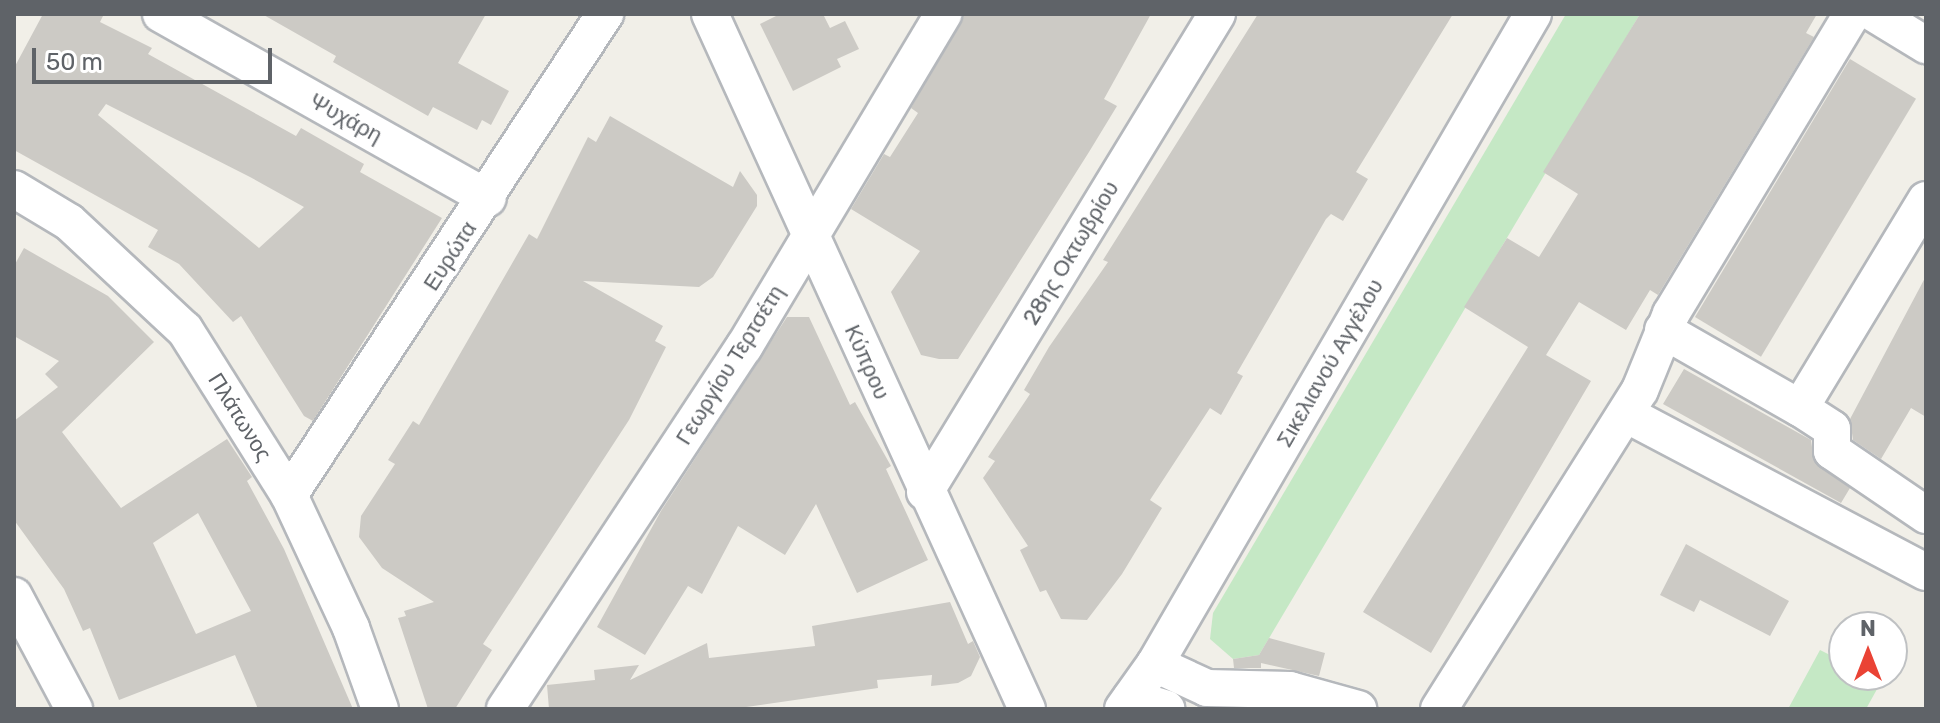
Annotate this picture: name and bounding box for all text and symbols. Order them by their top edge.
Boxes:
scale bar [36,32,276,82]
text: 50 m [46,48,103,76]
street label: Ψυχάρη [305,87,387,149]
street label: 28ης Οκτωβρίου [1018,176,1124,330]
street label: Ευρώτα [418,216,482,296]
street label: Σικελιανού Αγγέλου [1271,274,1389,452]
street label: Γεωργίου Τερτσέτη [670,280,790,450]
street label: Κύπρου [839,321,895,403]
street label: Πλάτωνος [203,368,277,466]
north arrow [1828,611,1908,691]
text: N [1860,615,1876,642]

